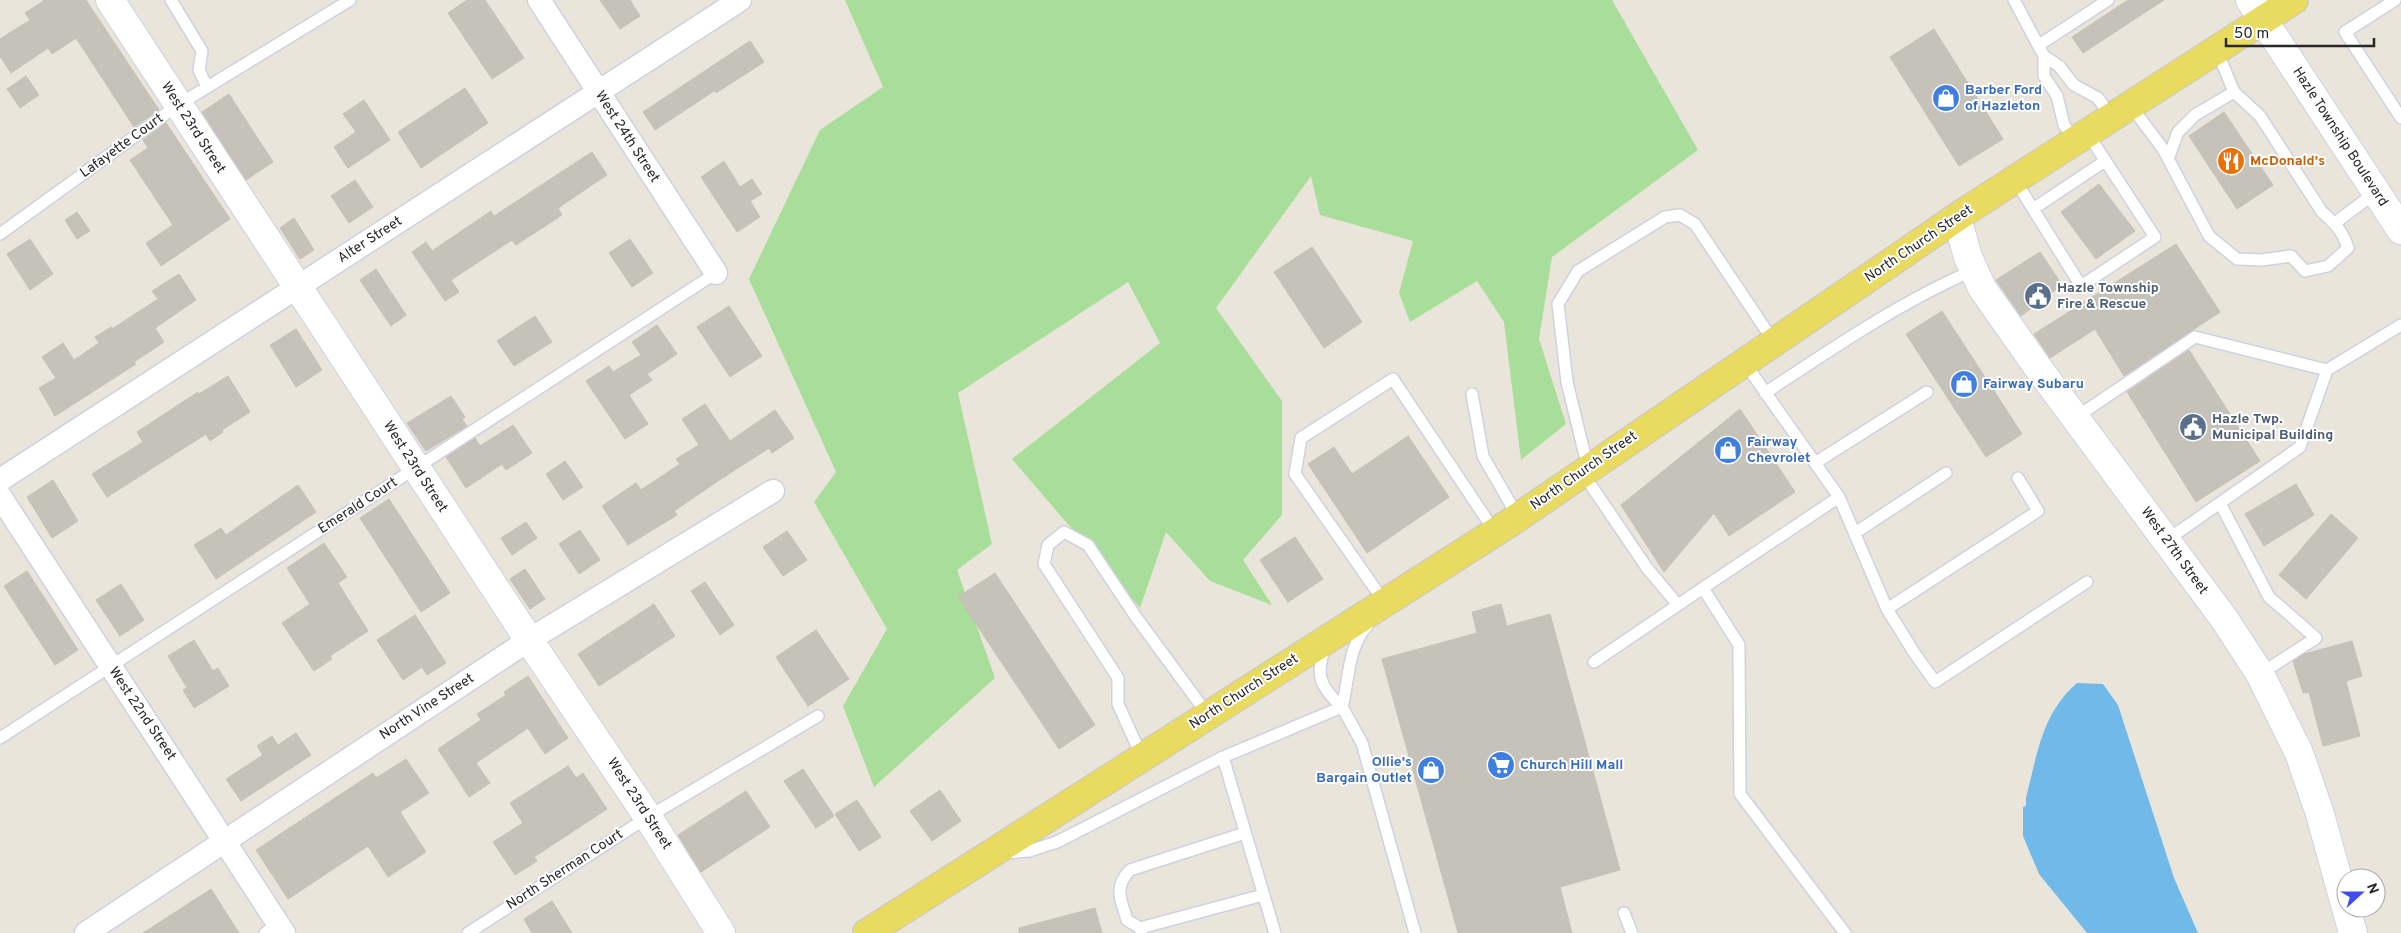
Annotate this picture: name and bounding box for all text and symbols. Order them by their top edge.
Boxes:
scale bar [2226,15,2374,47]
text: 50 m [2234,25,2269,44]
street label: Hazle Township Boulevard [2289,64,2391,210]
street label: West 23rd Street [157,79,229,177]
place label: Barber Ford of Hazleton [1965,82,2042,115]
shop icon: Barber Ford of Hazleton [1931,83,1961,113]
street label: West 24th Street [591,88,663,186]
street label: Lafayette Court [77,110,167,182]
restaurant icon: McDonald's [2216,146,2246,176]
place label: McDonald's [2250,153,2325,170]
street label: North Church Street [1862,202,1976,286]
street label: Alter Street [335,213,405,267]
place label: Hazle Township Fire & Rescue [2057,280,2159,313]
public building icon: Hazle Township Fire & Rescue [2023,281,2053,311]
shop icon: Fairway Subaru [1949,369,1979,399]
place label: Fairway Subaru [1983,376,2084,393]
place label: Hazle Twp. Municipal Building [2212,411,2333,444]
public building icon: Hazle Twp. Municipal Building [2178,412,2208,442]
street label: West 23rd Street [379,418,451,516]
street label: North Church Street [1527,428,1641,514]
place label: Fairway Chevrolet [1747,434,1810,467]
shop icon: Fairway Chevrolet [1713,435,1743,465]
street label: Emerald Court [315,474,401,538]
street label: West 27th Street [2137,504,2211,598]
street label: North Church Street [1186,650,1302,734]
street label: West 22nd Street [105,664,179,764]
street label: North Vine Street [377,670,477,744]
supermarket icon: Church Hill Mall [1486,750,1516,780]
place label: Ollie's Bargain Outlet [1316,754,1412,787]
street label: West 23rd Street [603,755,675,853]
shop icon: Ollie's Bargain Outlet [1416,755,1446,785]
place label: Church Hill Mall [1520,757,1623,774]
street label: North Sherman Court [504,826,626,914]
north arrow [2336,868,2386,918]
text: N [2362,881,2381,897]

